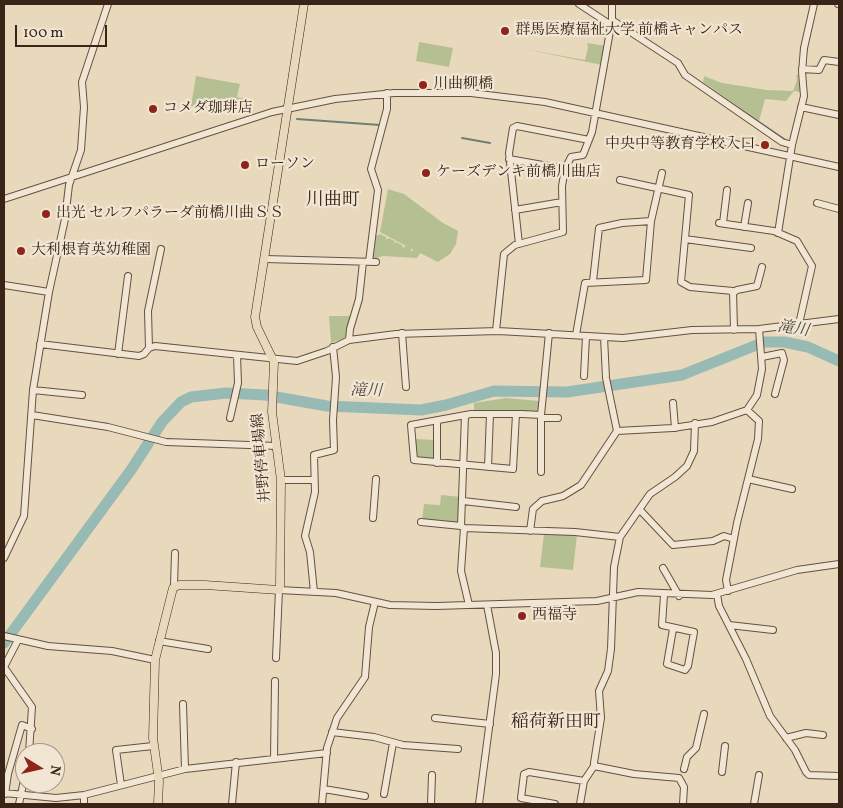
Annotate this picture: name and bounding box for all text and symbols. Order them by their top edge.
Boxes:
scale bar [18,15,110,47]
place label: 群馬医療福祉大学 前橋キャンパス [515,22,743,40]
text: 100 m [23,23,63,44]
marker: 群馬医療福祉大学 前橋キャンパス [499,25,511,37]
place label: 川曲柳橋 [433,76,493,94]
marker: 川曲柳橋 [417,79,429,91]
place label: コメダ珈琲店 [163,100,253,118]
marker: コメダ珈琲店 [147,103,159,115]
place label: 中央中等教育学校入口 [605,136,755,154]
marker: 中央中等教育学校入口 [759,139,771,151]
place label: ローソン [255,156,315,174]
marker: ローソン [239,159,251,171]
place label: ケーズデンキ前橋川曲店 [436,164,601,182]
marker: ケーズデンキ前橋川曲店 [420,167,432,179]
district label: 川曲町 [306,191,360,213]
place label: 出光 セルフパラーダ前橋川曲ＳＳ [56,205,284,223]
marker: 出光 セルフパラーダ前橋川曲ＳＳ [40,208,52,220]
place label: 大利根育英幼稚園 [31,242,151,260]
marker: 大利根育英幼稚園 [15,245,27,257]
water label: 滝川 [776,318,810,342]
water label: 滝川 [350,382,382,402]
street label: 井野停車場線 [250,412,276,504]
place label: 西福寺 [532,607,577,625]
marker: 西福寺 [516,610,528,622]
district label: 稲荷新田町 [511,713,601,735]
north arrow [15,743,65,793]
text: N [44,764,65,777]

